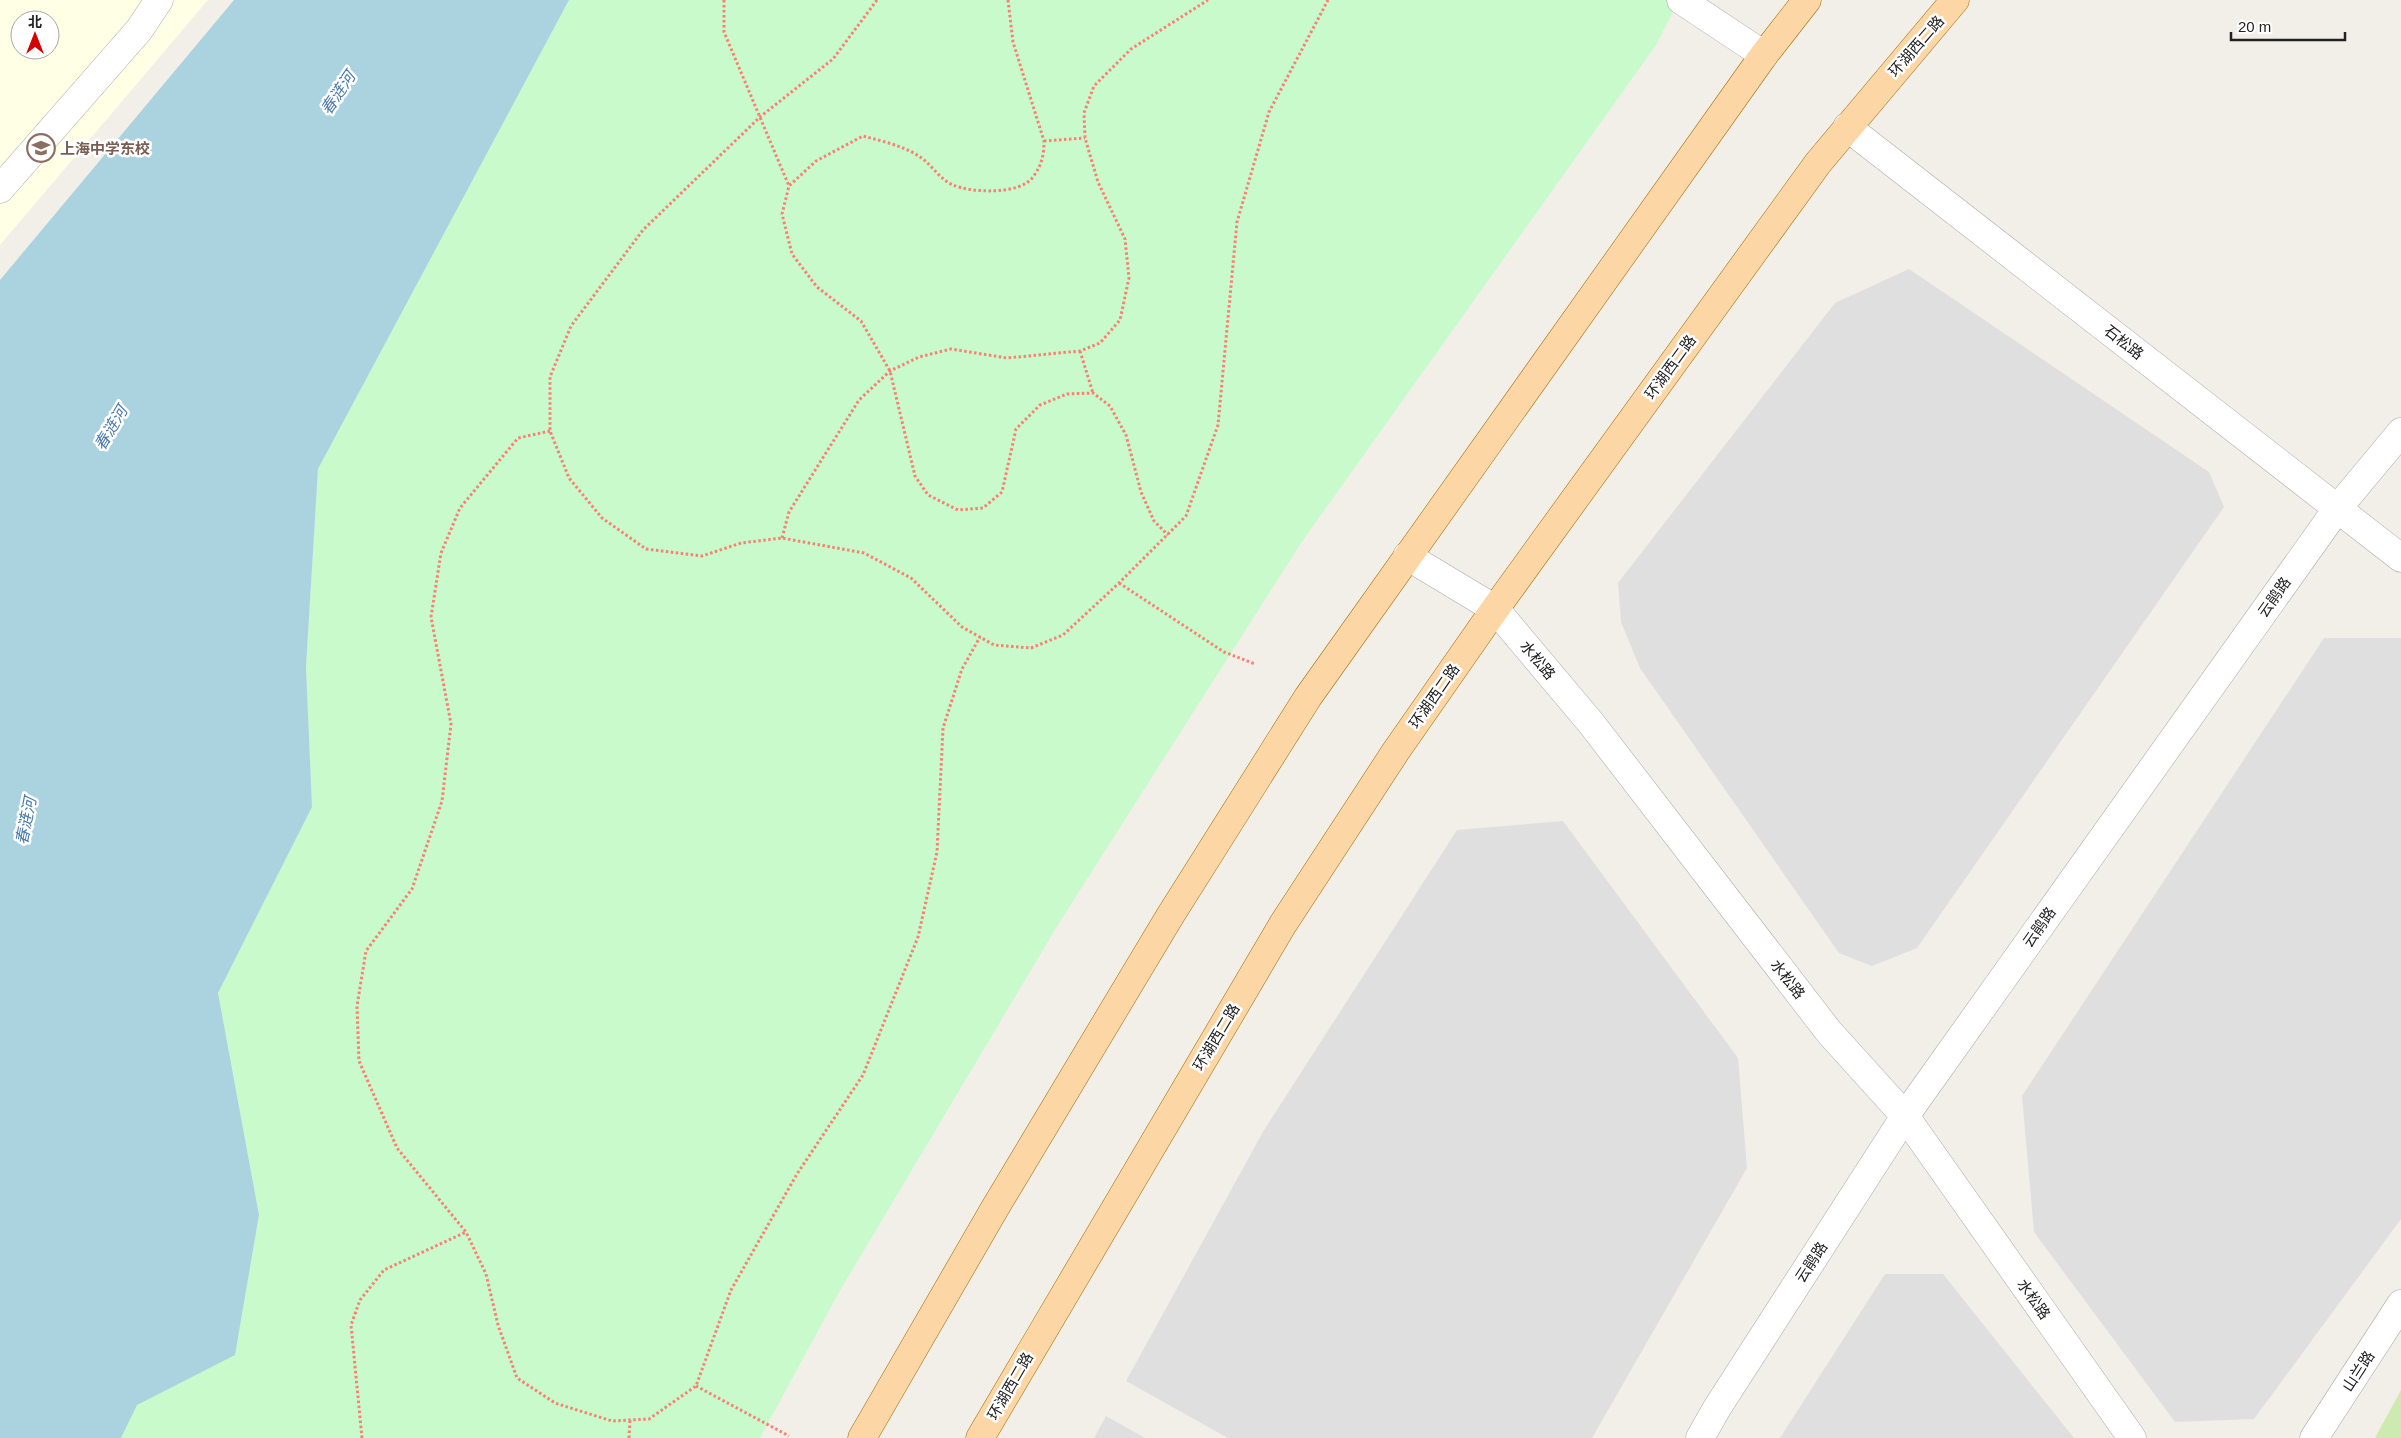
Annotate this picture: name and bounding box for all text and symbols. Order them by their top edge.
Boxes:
north arrow [10,10,60,60]
scale bar [2231,10,2345,42]
street label: 环湖西二路 [1885,12,1947,80]
text: 北 [28,14,42,30]
text: 20 m [2238,18,2271,35]
water label: 春涟河 [318,66,360,118]
school or university icon: 上海中学东校 [26,133,56,163]
place label: 上海中学东校 [60,140,150,157]
street label: 石松路 [2101,321,2147,363]
street label: 环湖西二路 [1641,332,1699,402]
water label: 春涟河 [91,400,132,453]
street label: 云鹃路 [2254,574,2294,620]
street label: 水松路 [1517,637,1559,683]
street label: 环湖西二路 [1406,660,1462,732]
water label: 春涟河 [13,793,39,846]
street label: 云鹃路 [2019,904,2059,950]
street label: 水松路 [1767,956,1809,1002]
street label: 环湖西二路 [1189,1000,1243,1074]
street label: 云鹃路 [1792,1238,1830,1286]
street label: 水松路 [2014,1276,2054,1322]
street label: 山兰路 [2339,1347,2377,1395]
street label: 环湖西二路 [984,1349,1036,1423]

